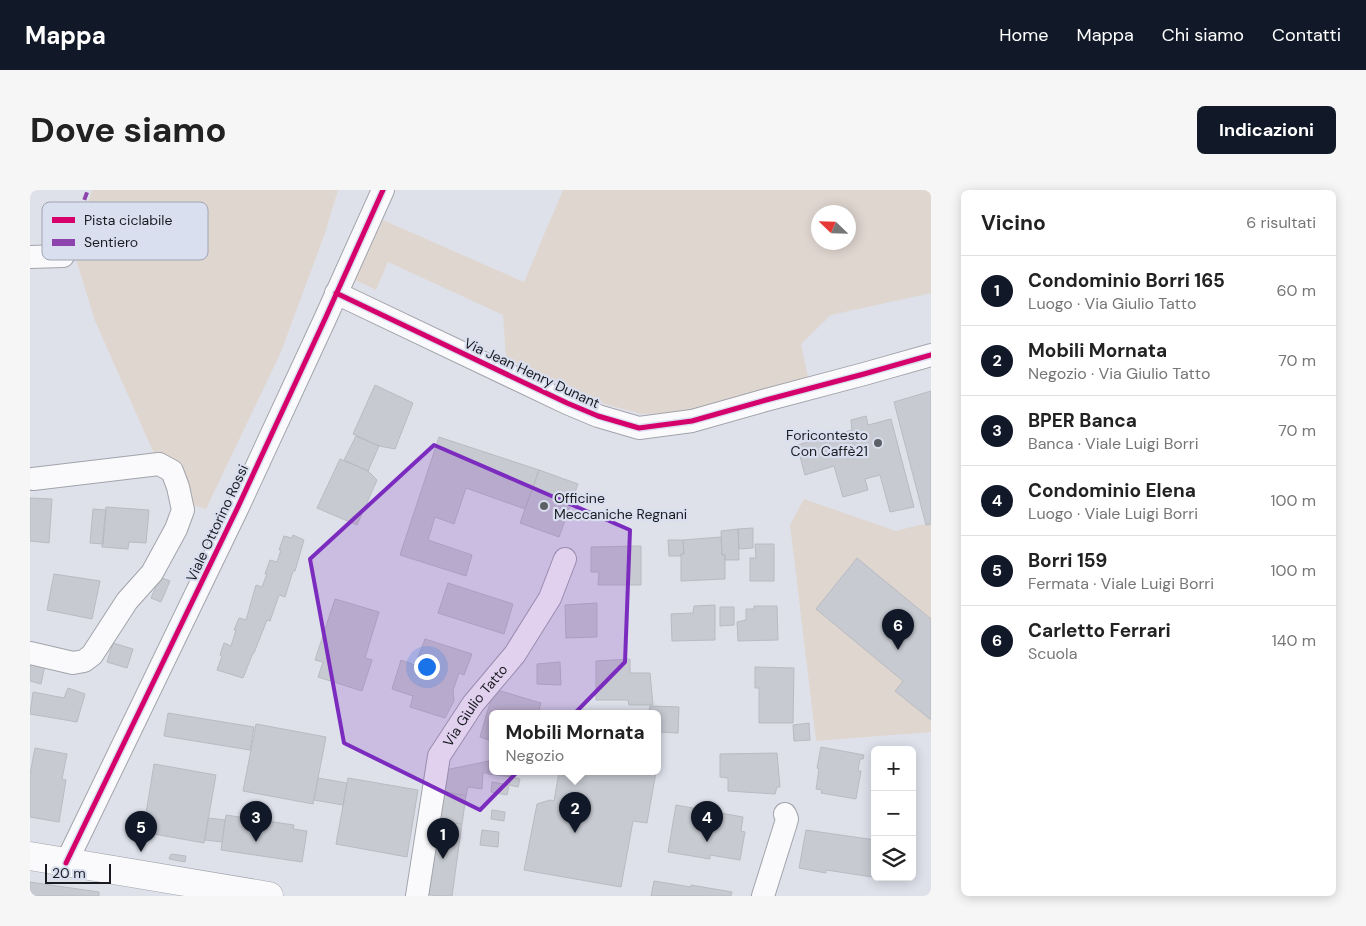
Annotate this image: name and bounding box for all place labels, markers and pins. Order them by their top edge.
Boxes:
place label: Foricontesto Con Caffè21 [786,426,868,460]
marker: Foricontesto Con Caffè21 [872,437,884,449]
place label: Officine Meccaniche Regnani [554,489,687,523]
marker: Officine Meccaniche Regnani [538,500,550,512]
pin: 6 [882,609,914,650]
pin: 2 [559,792,591,833]
pin: 3 [240,801,272,842]
pin: 4 [691,801,723,842]
pin: 5 [125,811,157,852]
pin: 1 [427,818,459,859]

